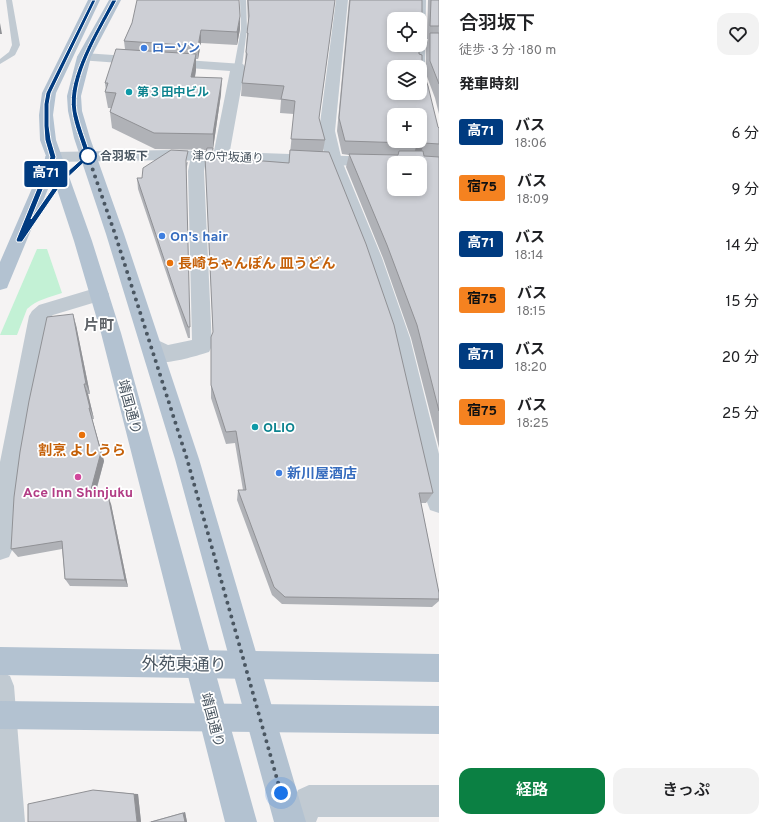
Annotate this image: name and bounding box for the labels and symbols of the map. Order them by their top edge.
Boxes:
place label: ローソン [152,41,200,57]
marker: ローソン [139,43,149,53]
place label: 第３田中ビル [137,85,209,101]
marker: 第３田中ビル [124,87,134,97]
marker: 合羽坂下 [79,147,97,165]
place label: 合羽坂下 [100,149,148,165]
street label: 津の守坂通り [192,149,264,167]
line badge: 高71 [23,161,69,187]
place label: On's hair [170,229,228,246]
marker: On's hair [157,231,167,241]
place label: 長崎ちゃんぽん 皿うどん [178,256,336,273]
marker: 長崎ちゃんぽん 皿うどん [165,258,175,268]
district label: 片町 [84,317,114,336]
street label: 靖国通り [113,378,144,437]
place label: OLIO [263,420,295,437]
marker: OLIO [250,422,260,432]
marker: 割烹 よしうら [77,430,87,440]
place label: 割烹 よしうら [38,443,126,460]
place label: 新川屋酒店 [287,466,357,483]
marker: 新川屋酒店 [274,468,284,478]
marker: Ace Inn Shinjuku [73,472,83,482]
place label: Ace Inn Shinjuku [23,485,133,502]
street label: 外苑東通り [141,654,227,678]
street label: 靖国通り [196,691,227,750]
your location [271,783,291,803]

